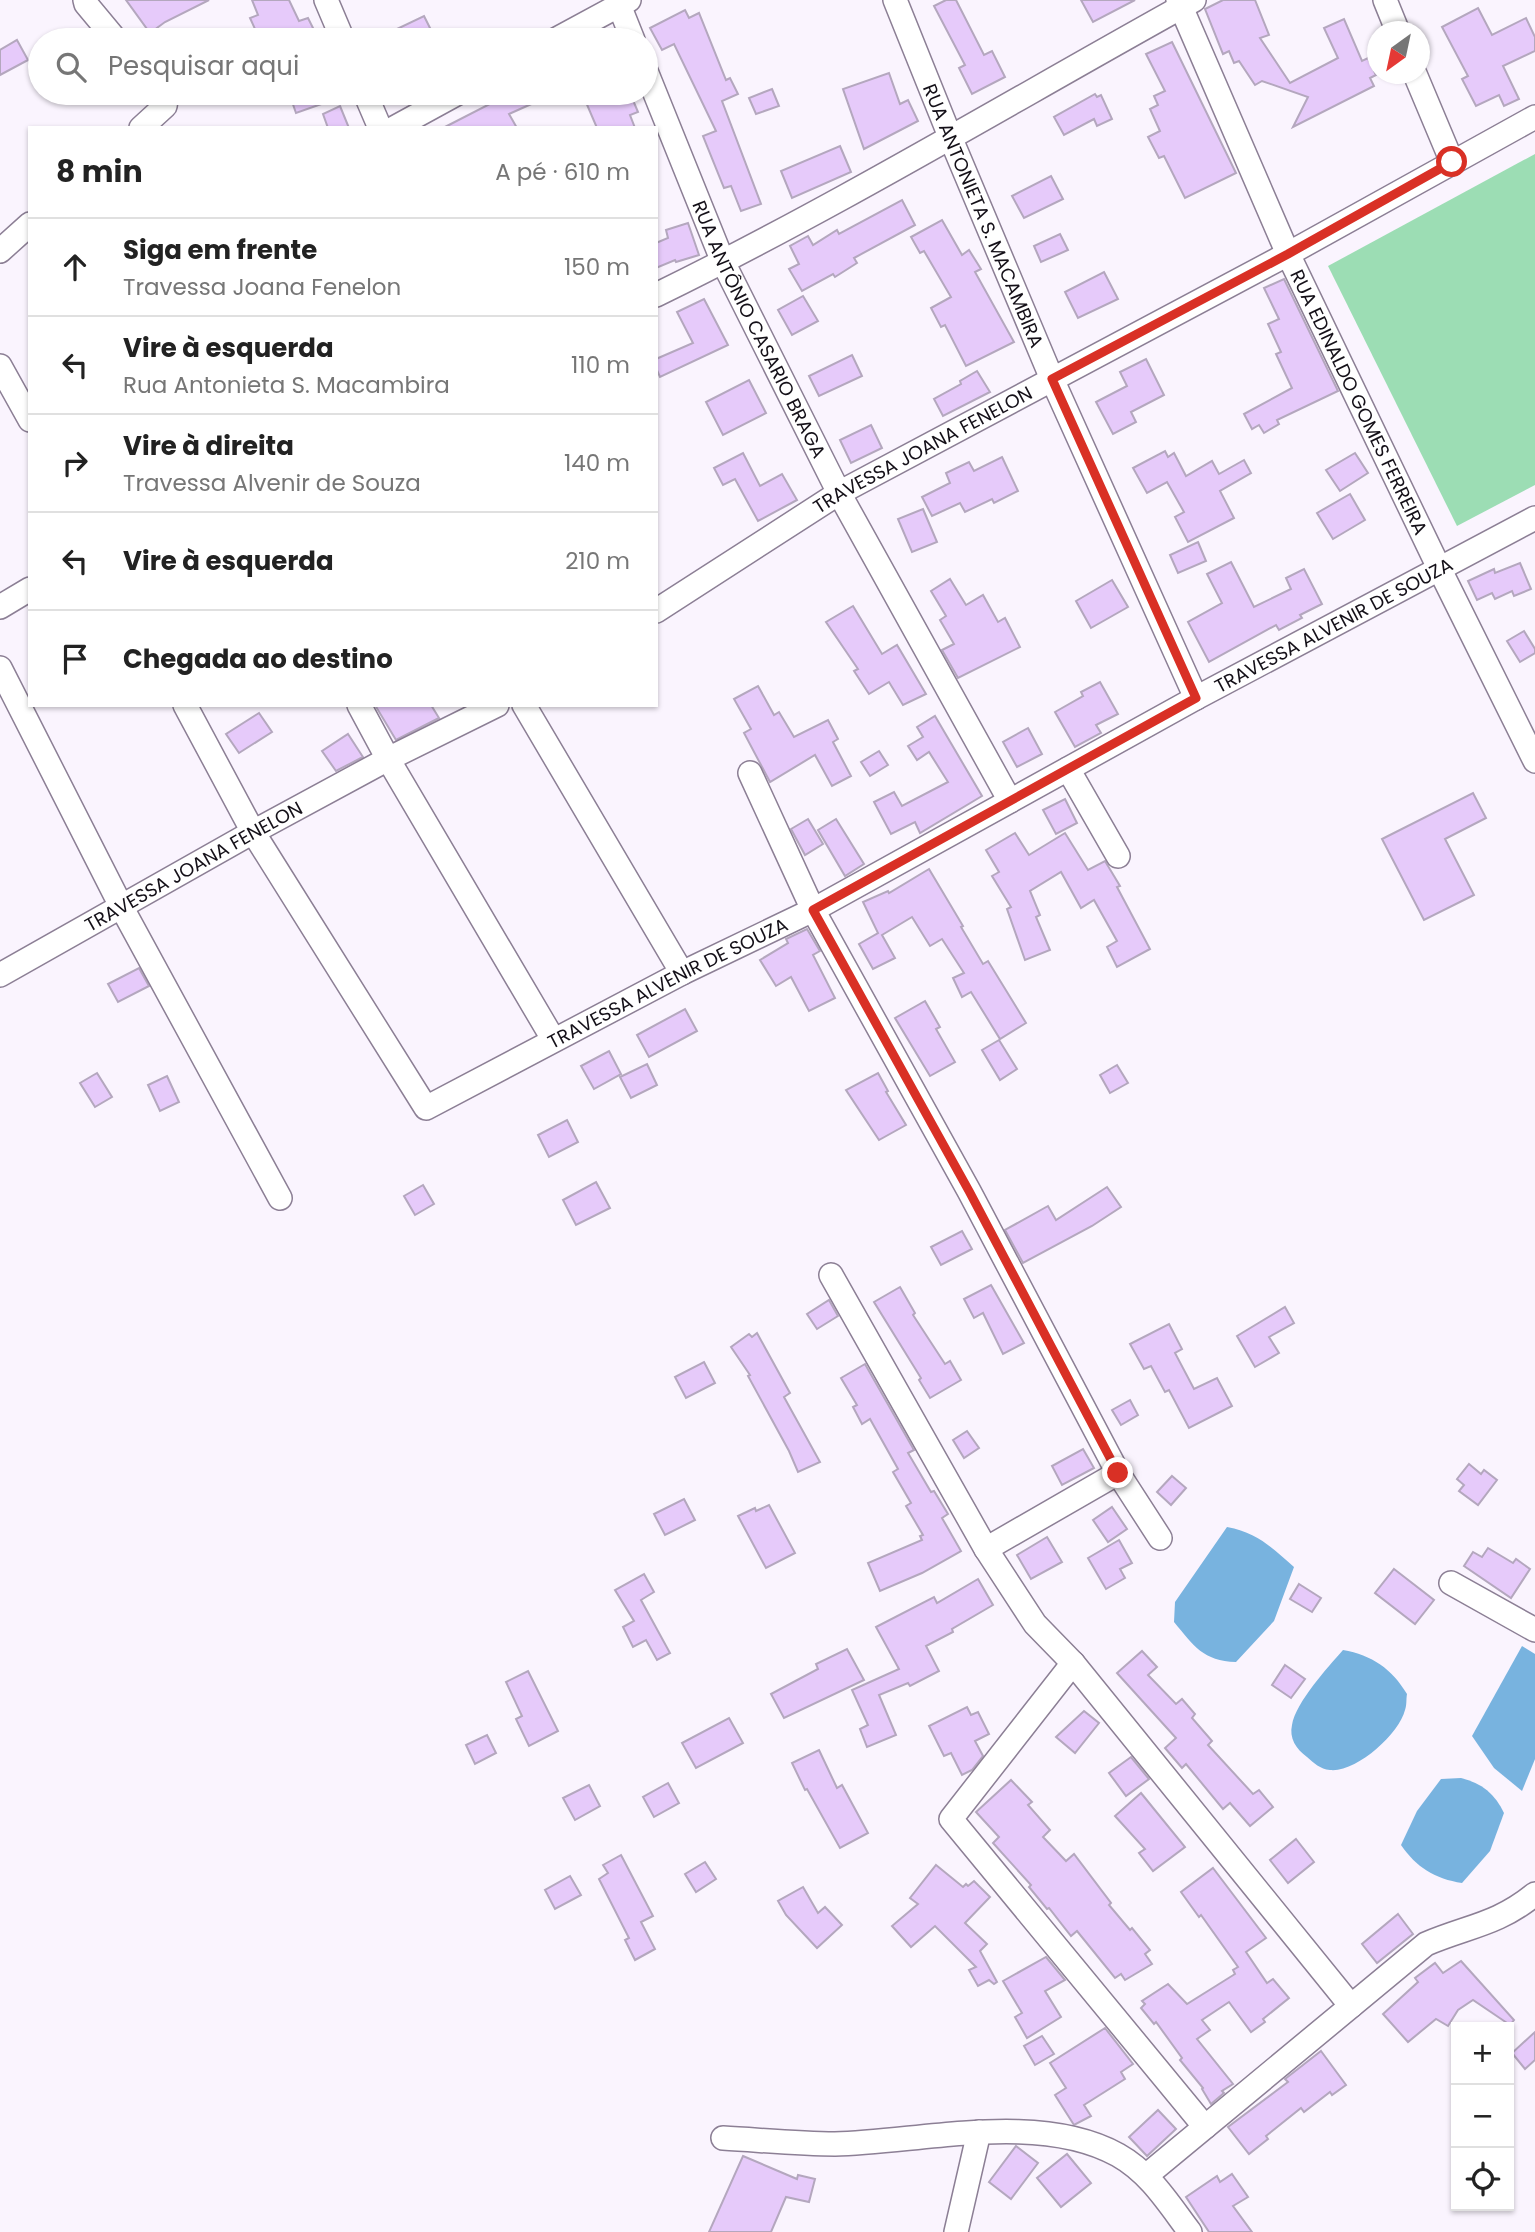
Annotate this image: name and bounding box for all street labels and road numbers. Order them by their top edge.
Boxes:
street label: RUA ANTONIETA S. MACAMBIRA [916,80,1050,352]
street label: RUA ANTÔNIO CASARIO BRAGA [686,196,832,463]
street label: RUA EDINALDO GOMES FERREIRA [1283,265,1434,539]
street label: TRAVESSA JOANA FENELON [808,380,1037,520]
street label: TRAVESSA ALVENIR DE SOUZA [1210,551,1458,700]
street label: TRAVESSA JOANA FENELON [80,795,307,938]
street label: TRAVESSA ALVENIR DE SOUZA [543,911,793,1055]

